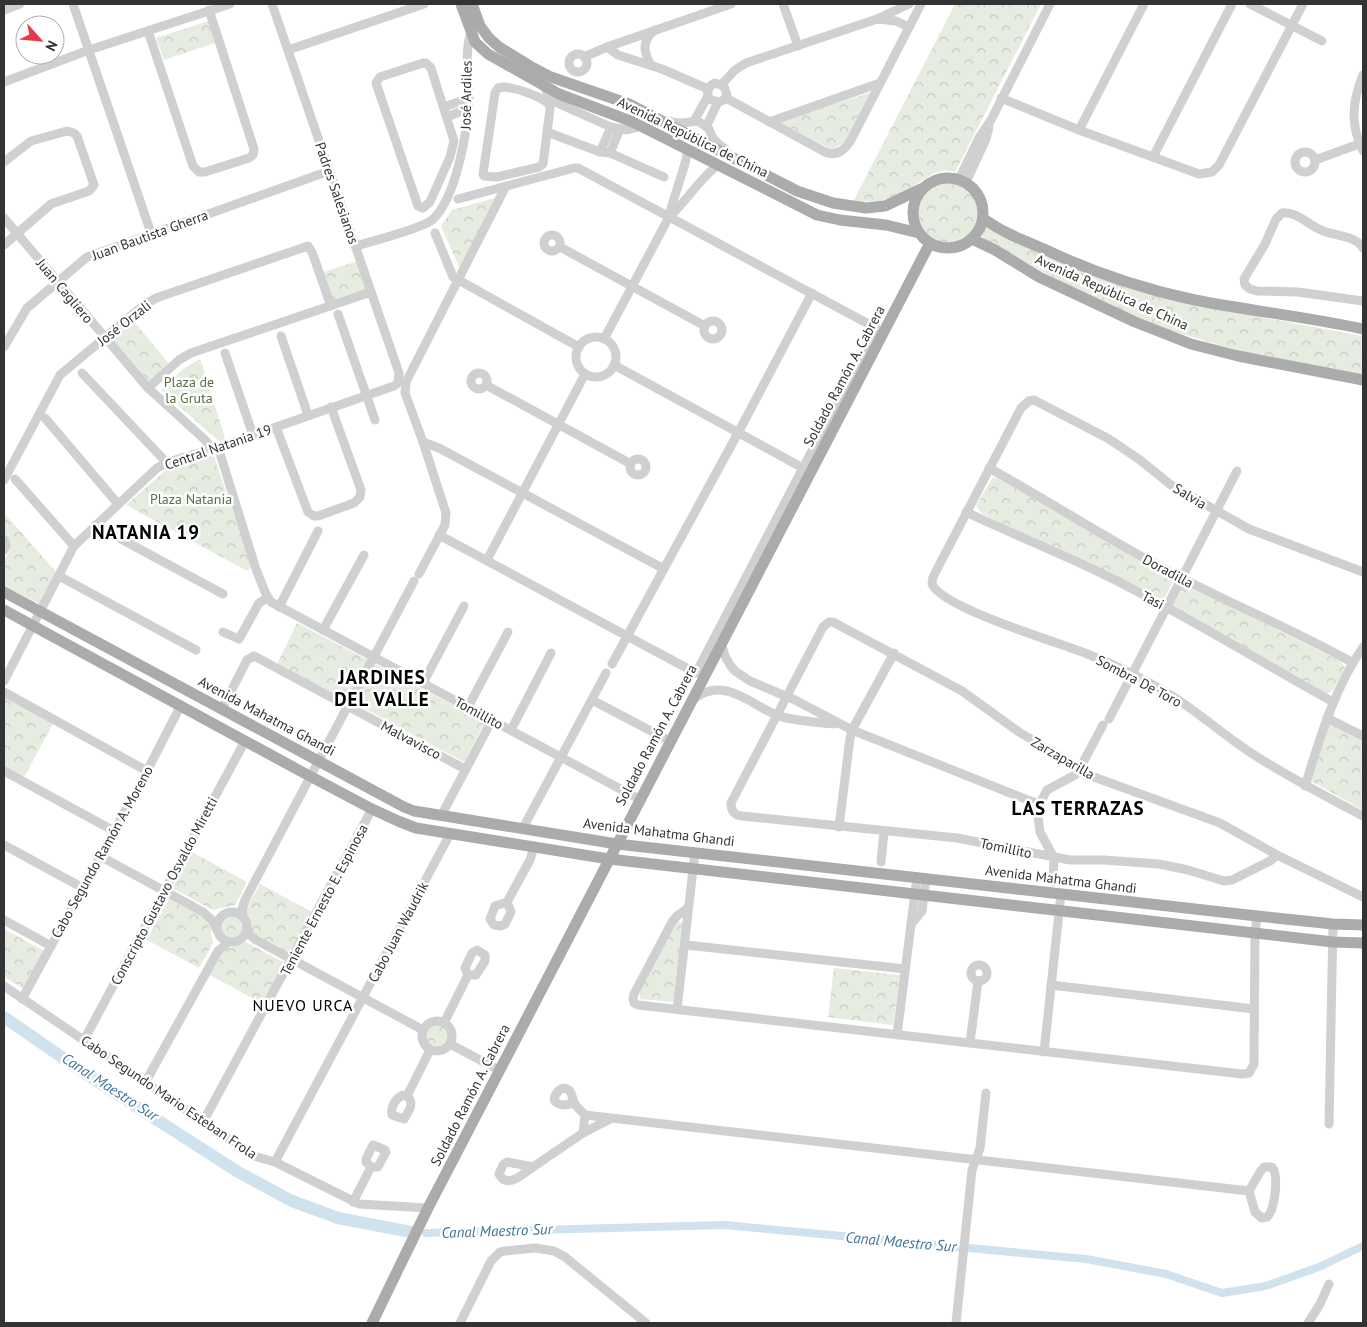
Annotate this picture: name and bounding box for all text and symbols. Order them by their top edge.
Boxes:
north arrow [15,15,65,65]
text: N [41,38,62,54]
street label: José Ardiles [456,60,476,131]
street label: Avenida República de China [615,93,771,181]
street label: Padres Salesianos [311,140,363,246]
street label: Juan Bautista Gherra [89,206,211,265]
street label: Avenida República de China [1033,250,1191,334]
street label: Juan Cagliero [32,254,97,327]
street label: José Orzali [93,296,155,350]
street label: Soldado Ramón A. Cabrera [799,302,889,450]
park label: Plaza de la Gruta [164,373,214,407]
street label: Central Natania 19 [162,420,274,474]
street label: Salvia [1170,479,1210,513]
park label: Plaza Natania [150,490,232,508]
district label: NATANIA 19 [92,520,200,544]
street label: Doradilla [1140,550,1196,592]
street label: Tasi [1139,587,1167,613]
street label: Sombra De Toro [1093,651,1185,711]
street label: Soldado Ramón A. Cabrera [611,661,701,809]
district label: JARDINES DEL VALLE [334,665,430,711]
street label: Avenida Mahatma Ghandi [195,672,339,760]
street label: Tomillito [452,693,506,733]
street label: Malvavisco [378,717,444,763]
street label: Zarzaparilla [1028,733,1098,783]
street label: Cabo Segundo Ramón A. Moreno [47,763,157,941]
street label: Conscripto Gustavo Osvaldo Miretti [107,794,221,988]
district label: LAS TERRAZAS [1012,796,1144,820]
street label: Avenida Mahatma Ghandi [582,814,736,850]
street label: Teniente Ernesto E. Espinosa [276,821,372,979]
street label: Tomillito [978,834,1034,862]
street label: Avenida Mahatma Ghandi [984,861,1138,897]
street label: Cabo Juan Waudrik [364,878,432,985]
district label: NUEVO URCA [253,995,353,1015]
street label: Soldado Ramón A. Cabrera [426,1021,514,1169]
street label: Cabo Segundo Mario Esteban Frola [77,1031,261,1163]
water label: Canal Maestro Sur [59,1048,163,1125]
water label: Canal Maestro Sur [441,1219,554,1242]
water label: Canal Maestro Sur [845,1227,958,1256]

